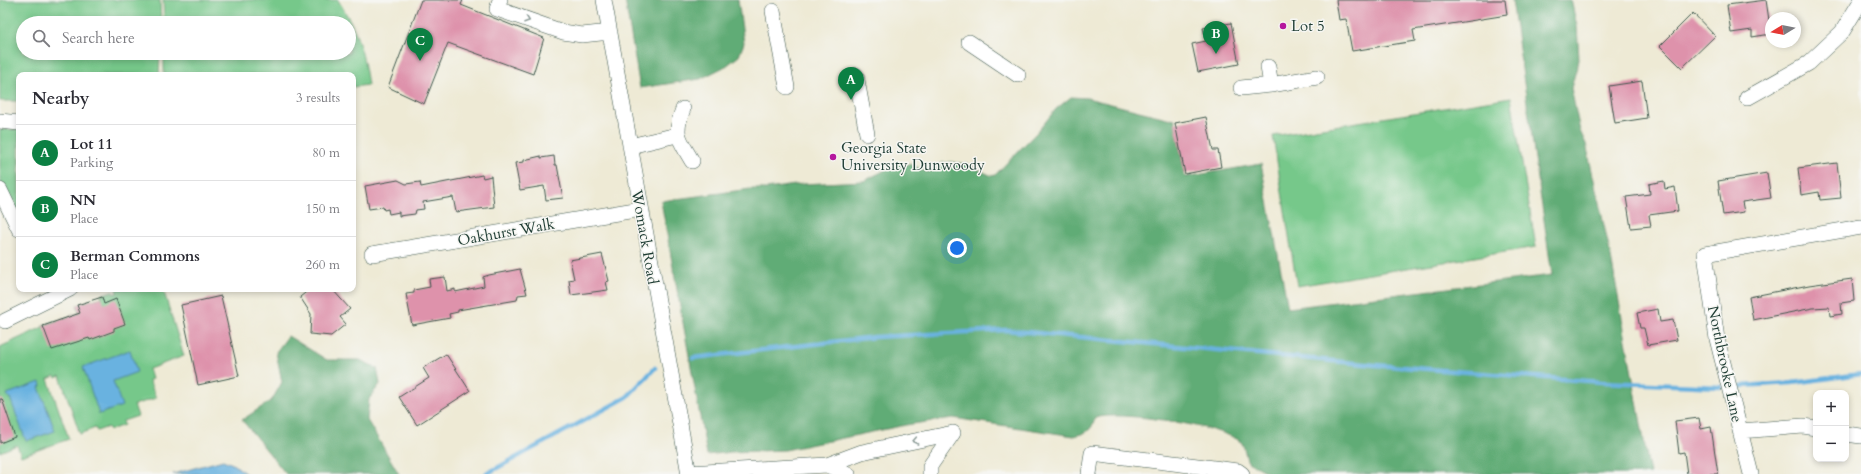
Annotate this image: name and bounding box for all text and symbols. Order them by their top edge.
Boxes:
north arrow [1765,12,1801,48]
one-way arrow [524,15,531,23]
search box [16,16,356,60]
place label: Lot 5 [1291,16,1325,36]
pin: B [1203,21,1229,54]
marker: Lot 5 [1278,21,1288,31]
icon: search [30,27,52,49]
text: Search here [62,28,135,48]
pin: C [407,28,433,61]
pin: A [838,67,864,100]
text: Nearby [32,87,89,110]
text: 3 results [296,89,340,107]
text: Lot 11 [70,134,113,154]
place label: Georgia State University Dunwoody [841,138,985,175]
text: A [40,144,50,162]
text: 80 m [312,144,340,162]
marker: Georgia State University Dunwoody [828,152,838,162]
text: Parking [70,154,113,172]
street label: Womack Road [627,187,663,286]
text: NN [70,190,96,210]
text: B [40,200,50,218]
text: 150 m [306,200,340,218]
text: Place [70,210,98,228]
street label: Oakhurst Walk [456,214,556,250]
your location [947,238,967,258]
text: Berman Commons [70,246,200,266]
text: C [40,256,50,274]
text: 260 m [306,256,340,274]
text: Place [70,266,98,284]
street label: Northbrooke Lane [1703,304,1747,424]
map controls [1813,390,1849,462]
button: + [1813,390,1849,426]
button: − [1813,426,1849,462]
one-way arrow [911,436,918,444]

